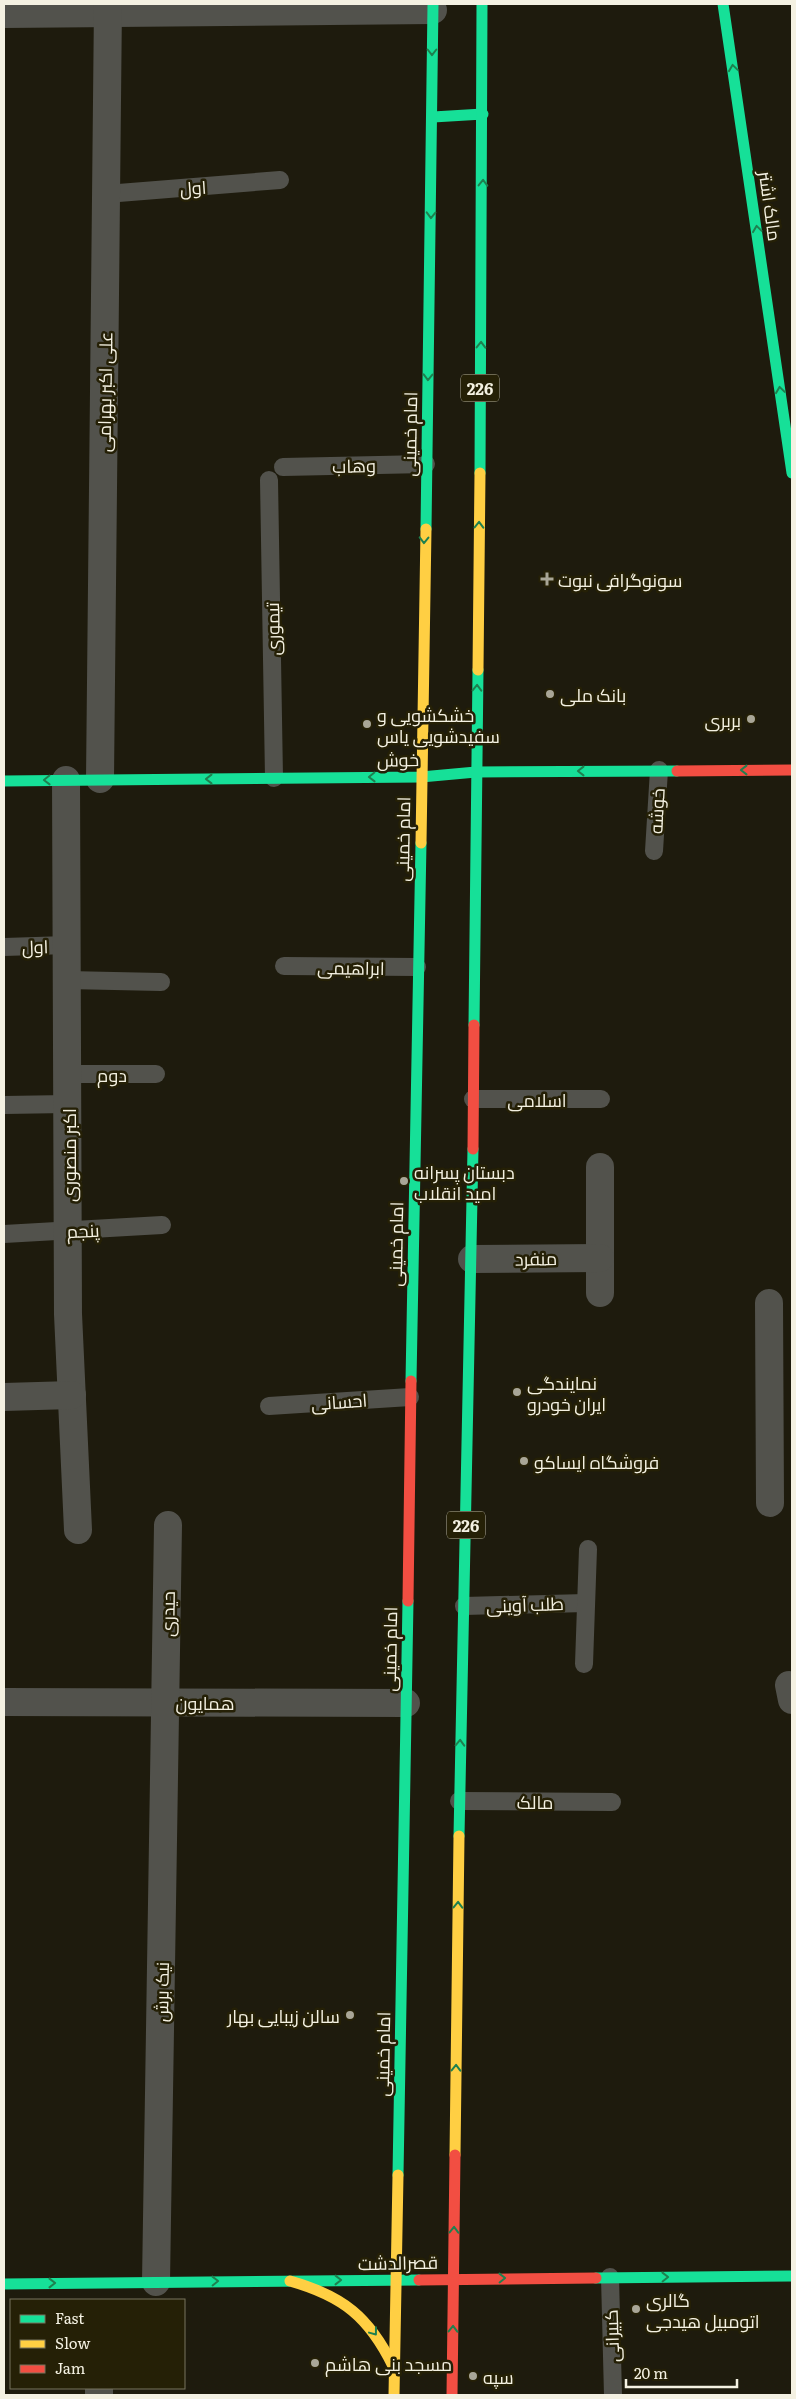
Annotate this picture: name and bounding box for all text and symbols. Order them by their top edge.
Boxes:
one-way arrow [427,49,437,57]
one-way arrow [728,64,739,72]
street label: مالک اشتر [753,168,789,243]
street label: اول [179,173,207,201]
one-way arrow [478,179,488,186]
one-way arrow [426,212,436,219]
one-way arrow [752,225,762,233]
street label: علی اکبر بهرامی [89,332,119,452]
one-way arrow [476,341,486,349]
one-way arrow [422,374,433,382]
road number: 226 [461,374,499,402]
one-way arrow [775,385,786,393]
street label: امام خمینی [395,391,423,477]
street label: وهاب [332,451,376,479]
one-way arrow [474,521,484,529]
one-way arrow [419,536,430,544]
place label: سونوگرافی نبوت [558,566,682,593]
marker: سونوگرافی نبوت [540,572,554,586]
street label: تیموری [258,602,286,656]
place label: بانک ملی [560,681,626,708]
one-way arrow [472,684,482,692]
marker: بانک ملی [544,688,556,700]
place label: خشکشویی و سفیدشویی یاس [377,701,500,749]
place label: بربری [704,706,741,733]
marker: بربری [745,713,757,725]
marker: خشکشویی و سفیدشویی یاس [361,718,373,730]
street label: خوش [377,745,419,773]
one-way arrow [739,765,747,775]
one-way arrow [577,766,584,776]
one-way arrow [368,772,376,782]
one-way arrow [205,774,213,784]
one-way arrow [43,775,50,785]
street label: خوشه [641,787,671,835]
street label: امام خمینی [388,796,416,882]
street label: اول [21,932,49,960]
street label: ابراهیمی [317,953,385,981]
street label: دوم [97,1061,127,1088]
street label: اسلامی [507,1086,567,1113]
street label: اکبر منصوری [55,1108,82,1202]
place label: دبستان پسرانه امید انقلاب [414,1158,515,1206]
marker: دبستان پسرانه امید انقلاب [398,1175,410,1187]
street label: امام خمینی [381,1201,409,1287]
street label: پنجم [66,1216,100,1244]
street label: منفرد [515,1244,557,1272]
place label: نمایندگی ایران خودرو [527,1369,606,1417]
street label: احسانی [310,1386,368,1416]
marker: نمایندگی ایران خودرو [511,1386,523,1398]
place label: فروشگاه ایساکو [534,1448,659,1475]
marker: فروشگاه ایساکو [518,1455,530,1467]
road number: 226 [447,1512,485,1538]
street label: طلب آوینی [486,1589,564,1619]
street label: حیدری [153,1591,181,1637]
street label: امام خمینی [375,1606,403,1692]
street label: همایون [176,1689,235,1716]
one-way arrow [455,1738,466,1746]
street label: مالک [517,1788,553,1815]
one-way arrow [452,1901,463,1909]
street label: نیک برش [147,1962,175,2022]
place label: سالن زیبایی بهار [226,2002,340,2029]
marker: سالن زیبایی بهار [344,2009,356,2021]
street label: امام خمینی [368,2011,396,2097]
one-way arrow [451,2063,461,2071]
one-way arrow [449,2226,459,2234]
street label: قصرالدشت [358,2248,438,2276]
one-way arrow [661,2272,669,2282]
one-way arrow [498,2273,506,2283]
one-way arrow [335,2275,343,2285]
one-way arrow [212,2276,219,2286]
one-way arrow [49,2278,57,2288]
place label: گالرى اتومبیل هیدجى [646,2286,760,2334]
legend [10,2299,185,2389]
marker: گالرى اتومبیل هیدجى [630,2303,642,2315]
text: Fast [55,2306,84,2329]
street label: کبیرانی [597,2309,625,2363]
one-way arrow [447,2325,458,2333]
one-way arrow [368,2326,377,2336]
text: Slow [55,2331,90,2354]
place label: مسجد بنی هاشم [325,2350,452,2377]
text: Jam [55,2356,86,2379]
scale bar [626,2356,737,2388]
marker: مسجد بنی هاشم [309,2357,321,2369]
text: 20 m [634,2361,668,2384]
place label: سپه [483,2363,514,2390]
marker: سپه [467,2370,479,2382]

